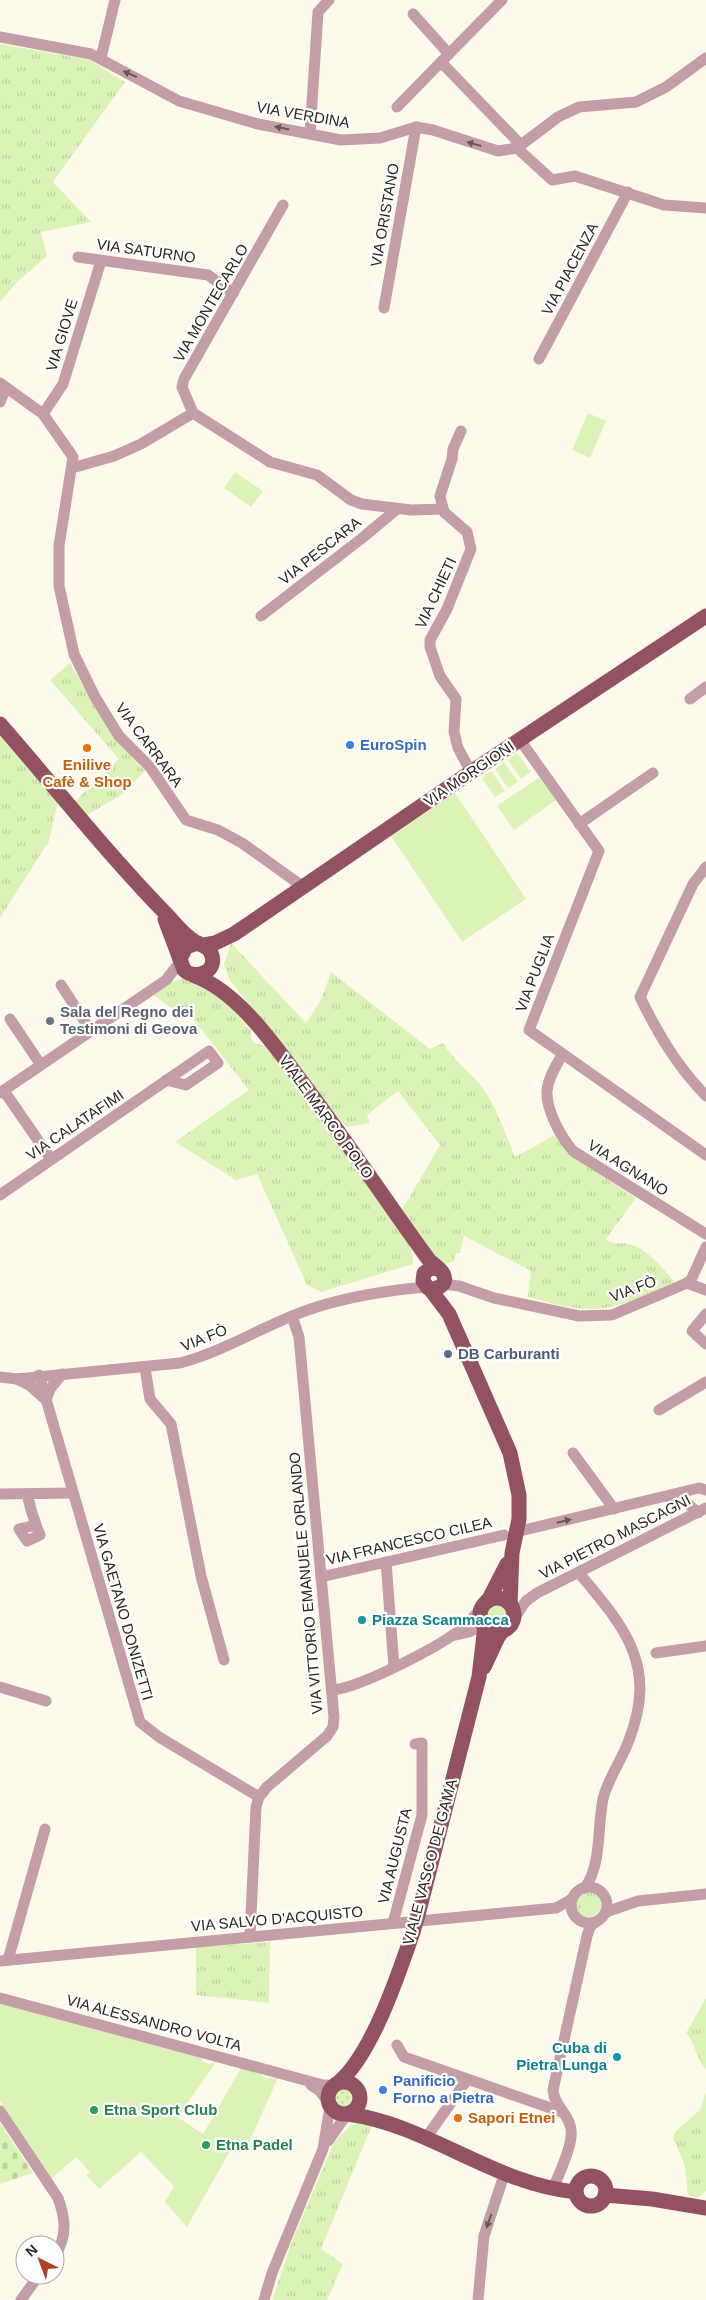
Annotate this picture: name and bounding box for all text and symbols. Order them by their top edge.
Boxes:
one-way arrow [123,70,137,78]
street label: VIA VERDINA [255,98,351,131]
one-way arrow [274,124,290,132]
one-way arrow [467,140,482,148]
street label: VIA ORISTANO [367,162,402,268]
street label: VIA PIACENZA [538,220,601,318]
street label: VIA SATURNO [95,235,197,266]
street label: VIA MONTECARLO [170,241,251,365]
street label: VIA GIOVE [42,296,81,373]
street label: VIA PESCARA [275,513,364,588]
street label: VIA CHIETI [412,554,459,631]
street label: VIA CARRARA [112,699,187,790]
place label: EuroSpin [360,736,427,753]
street label: VIA MORGIONI [420,737,517,810]
marker: EuroSpin [344,739,356,751]
marker: Enilive Cafè & Shop [81,742,93,754]
place label: Enilive Cafè & Shop [42,756,132,790]
street label: VIA PUGLIA [512,931,557,1014]
place label: Sala del Regno dei Testimoni di Geova [60,1003,198,1037]
marker: Sala del Regno dei Testimoni di Geova [44,1015,56,1027]
street label: VIALE MARCO POLO [276,1052,377,1182]
street label: VIA CALATAFIMI [23,1086,127,1163]
street label: VIA AGNANO [585,1136,672,1199]
street label: VIA FÒ [607,1272,658,1305]
street label: VIA FÒ [178,1321,229,1354]
place label: DB Carburanti [458,1345,560,1362]
marker: DB Carburanti [442,1348,454,1360]
street label: VIA VITTORIO EMANUELE ORLANDO [286,1451,325,1715]
street label: VIA PIETRO MASCAGNI [536,1491,693,1582]
street label: VIA FRANCESCO CILEA [325,1513,493,1568]
one-way arrow [556,1517,571,1525]
street label: VIA GAETANO DONIZETTI [90,1522,157,1702]
place label: Piazza Scammacca [372,1611,509,1628]
marker: Piazza Scammacca [356,1614,368,1626]
street label: VIALE VASCO DE GAMA [399,1777,460,1947]
street label: VIA AUGUSTA [374,1806,415,1906]
street label: VIA SALVO D'ACQUISTO [190,1903,364,1934]
street label: VIA ALESSANDRO VOLTA [65,1991,243,2054]
place label: Cuba di Pietra Lunga [516,2039,608,2073]
marker: Cuba di Pietra Lunga [611,2051,623,2063]
place label: Panificio Forno a Pietra [393,2072,495,2106]
marker: Panificio Forno a Pietra [377,2084,389,2096]
place label: Etna Sport Club [104,2101,217,2118]
marker: Etna Sport Club [88,2104,100,2116]
place label: Sapori Etnei [468,2109,556,2126]
marker: Sapori Etnei [452,2112,464,2124]
place label: Etna Padel [216,2136,293,2153]
marker: Etna Padel [200,2139,212,2151]
one-way arrow [485,2214,493,2229]
north arrow [15,2235,65,2285]
text: N [22,2241,40,2260]

